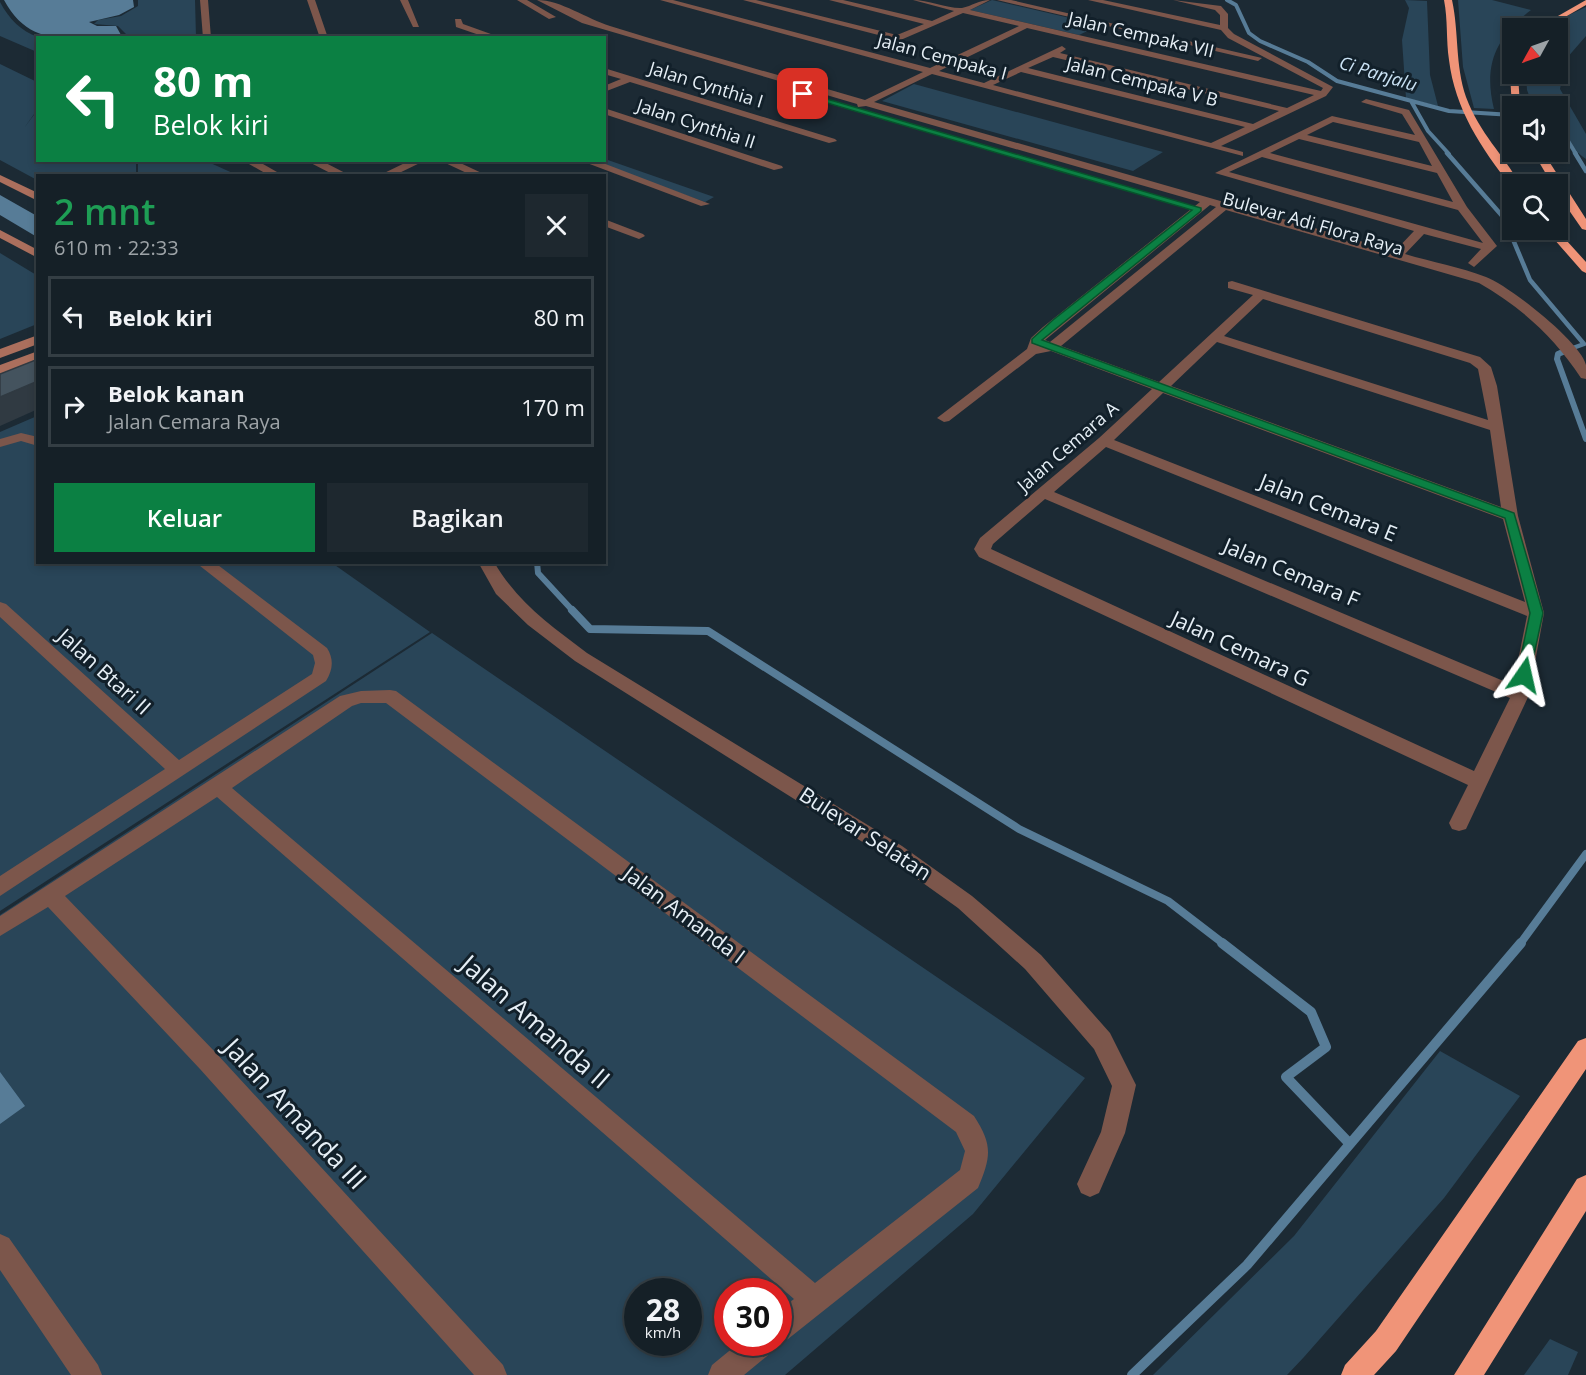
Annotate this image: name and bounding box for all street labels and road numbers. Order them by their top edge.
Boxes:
street label: Jalan Cempaka VII [1064,5,1217,62]
street label: Jalan Cempaka I [873,27,1010,85]
street label: Jalan Cempaka V B [1062,50,1221,111]
street label: Jalan Cynthia I [644,55,766,113]
street label: Jalan Cynthia II [632,92,759,154]
street label: Bulevar Adi Flora Raya [1220,186,1406,260]
street label: Jalan Cemara A [1010,395,1123,498]
street label: Jalan Cemara E [1254,466,1401,547]
street label: Jalan Cemara F [1217,530,1364,613]
street label: Jalan Cemara G [1165,603,1314,692]
street label: Jalan Btari II [51,621,157,721]
street label: Bulevar Selatan [794,780,937,886]
street label: Jalan Amanda I [616,858,751,969]
street label: Jalan Amanda II [451,944,618,1096]
street label: Jalan Amanda III [214,1028,375,1197]

